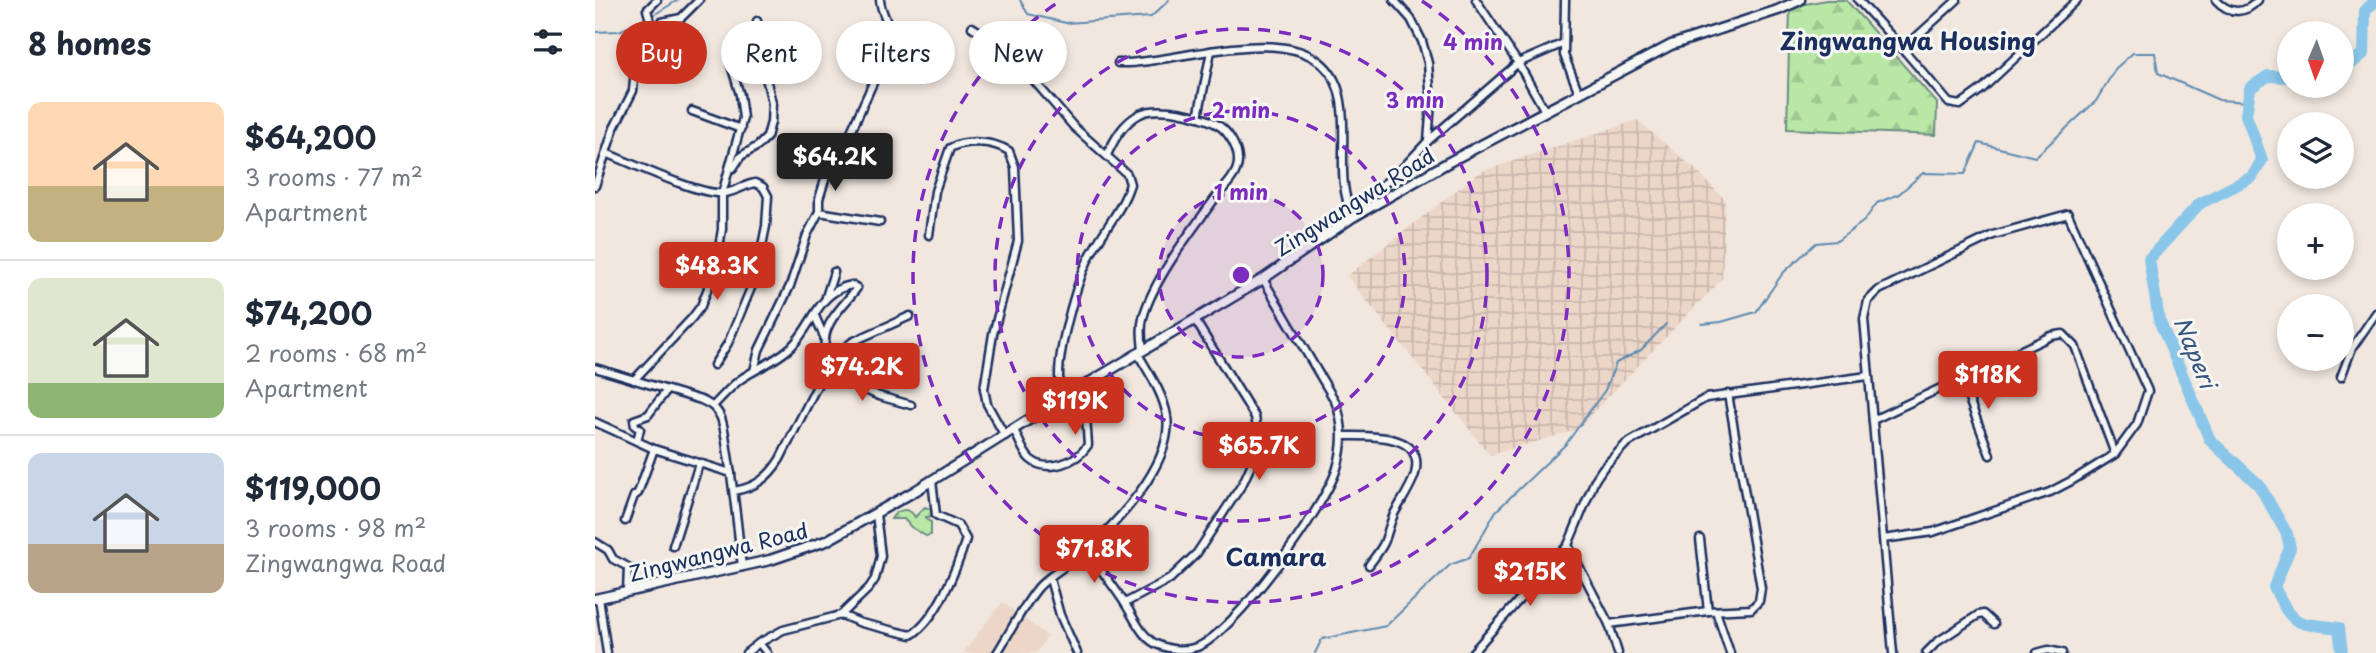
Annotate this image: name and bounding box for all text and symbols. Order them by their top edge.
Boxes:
text: 8 homes [28,20,151,65]
chip: Buy [616,21,707,84]
chip: Rent [721,21,822,84]
chip: Filters [836,21,955,84]
chip: New [969,21,1067,84]
north arrow [2277,21,2354,98]
map controls [2277,21,2354,371]
district label: Zingwangwa Housing [1780,22,2036,58]
icon: filters [529,23,567,61]
text: 4 min [1443,25,1503,57]
text: 3 min [1385,83,1445,115]
text: 2 min [1212,93,1270,125]
button: layers [2277,112,2354,189]
text: $64,200 [245,114,376,159]
icon: home [84,130,168,214]
pin: $64.2K [778,134,892,193]
text: $64.2K [793,138,877,173]
street label: Zingwangwa Road [1268,139,1440,263]
text: 3 rooms · 77 m² [245,159,423,194]
text: 1 min [1214,175,1268,207]
text: Apartment [245,194,368,229]
button: + [2277,203,2354,280]
pin: $48.3K [660,243,774,302]
text: $48.3K [675,247,759,282]
centre of rings [1229,263,1253,287]
text: $74,200 [245,290,372,335]
button: − [2277,294,2354,371]
icon: home [84,306,168,390]
water label: Naperi [2166,311,2228,396]
text: 2 rooms · 68 m² [245,335,427,370]
pin: $74.2K [805,344,919,403]
text: $74.2K [821,348,903,383]
pin: $118K [1939,352,2037,411]
text: $118K [1954,356,2022,391]
text: Apartment [245,370,368,405]
pin: $119K [1026,378,1124,437]
text: $119K [1042,382,1108,417]
pin: $65.7K [1202,422,1316,482]
text: $65.7K [1219,427,1299,462]
text: $119,000 [245,465,381,510]
icon: home [84,481,168,565]
text: 3 rooms · 98 m² [245,510,426,545]
street label: Zingwangwa Road [625,513,811,589]
pin: $71.8K [1037,526,1151,585]
text: $71.8K [1056,530,1132,565]
district label: Camara [1225,538,1327,574]
text: Zingwangwa Road [245,545,446,580]
pin: $215K [1481,548,1579,608]
text: $215K [1494,553,1566,588]

